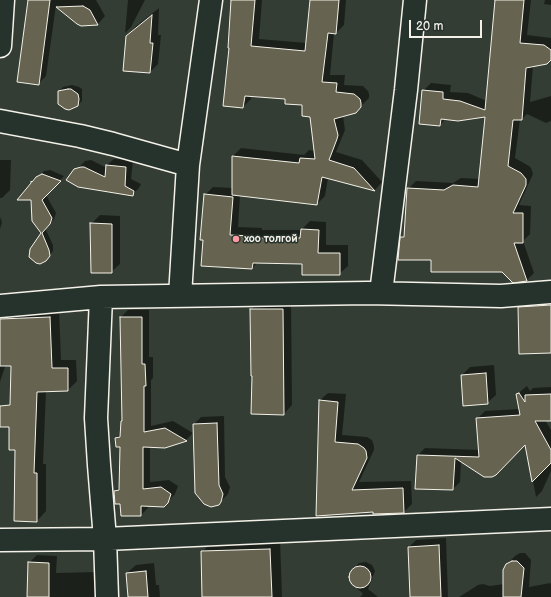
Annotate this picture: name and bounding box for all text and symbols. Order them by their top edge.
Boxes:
scale bar [411,12,484,38]
text: 20 m [416,19,443,34]
place label: хоо толгой [244,232,298,246]
marker: хоо толгой [231,234,241,244]

